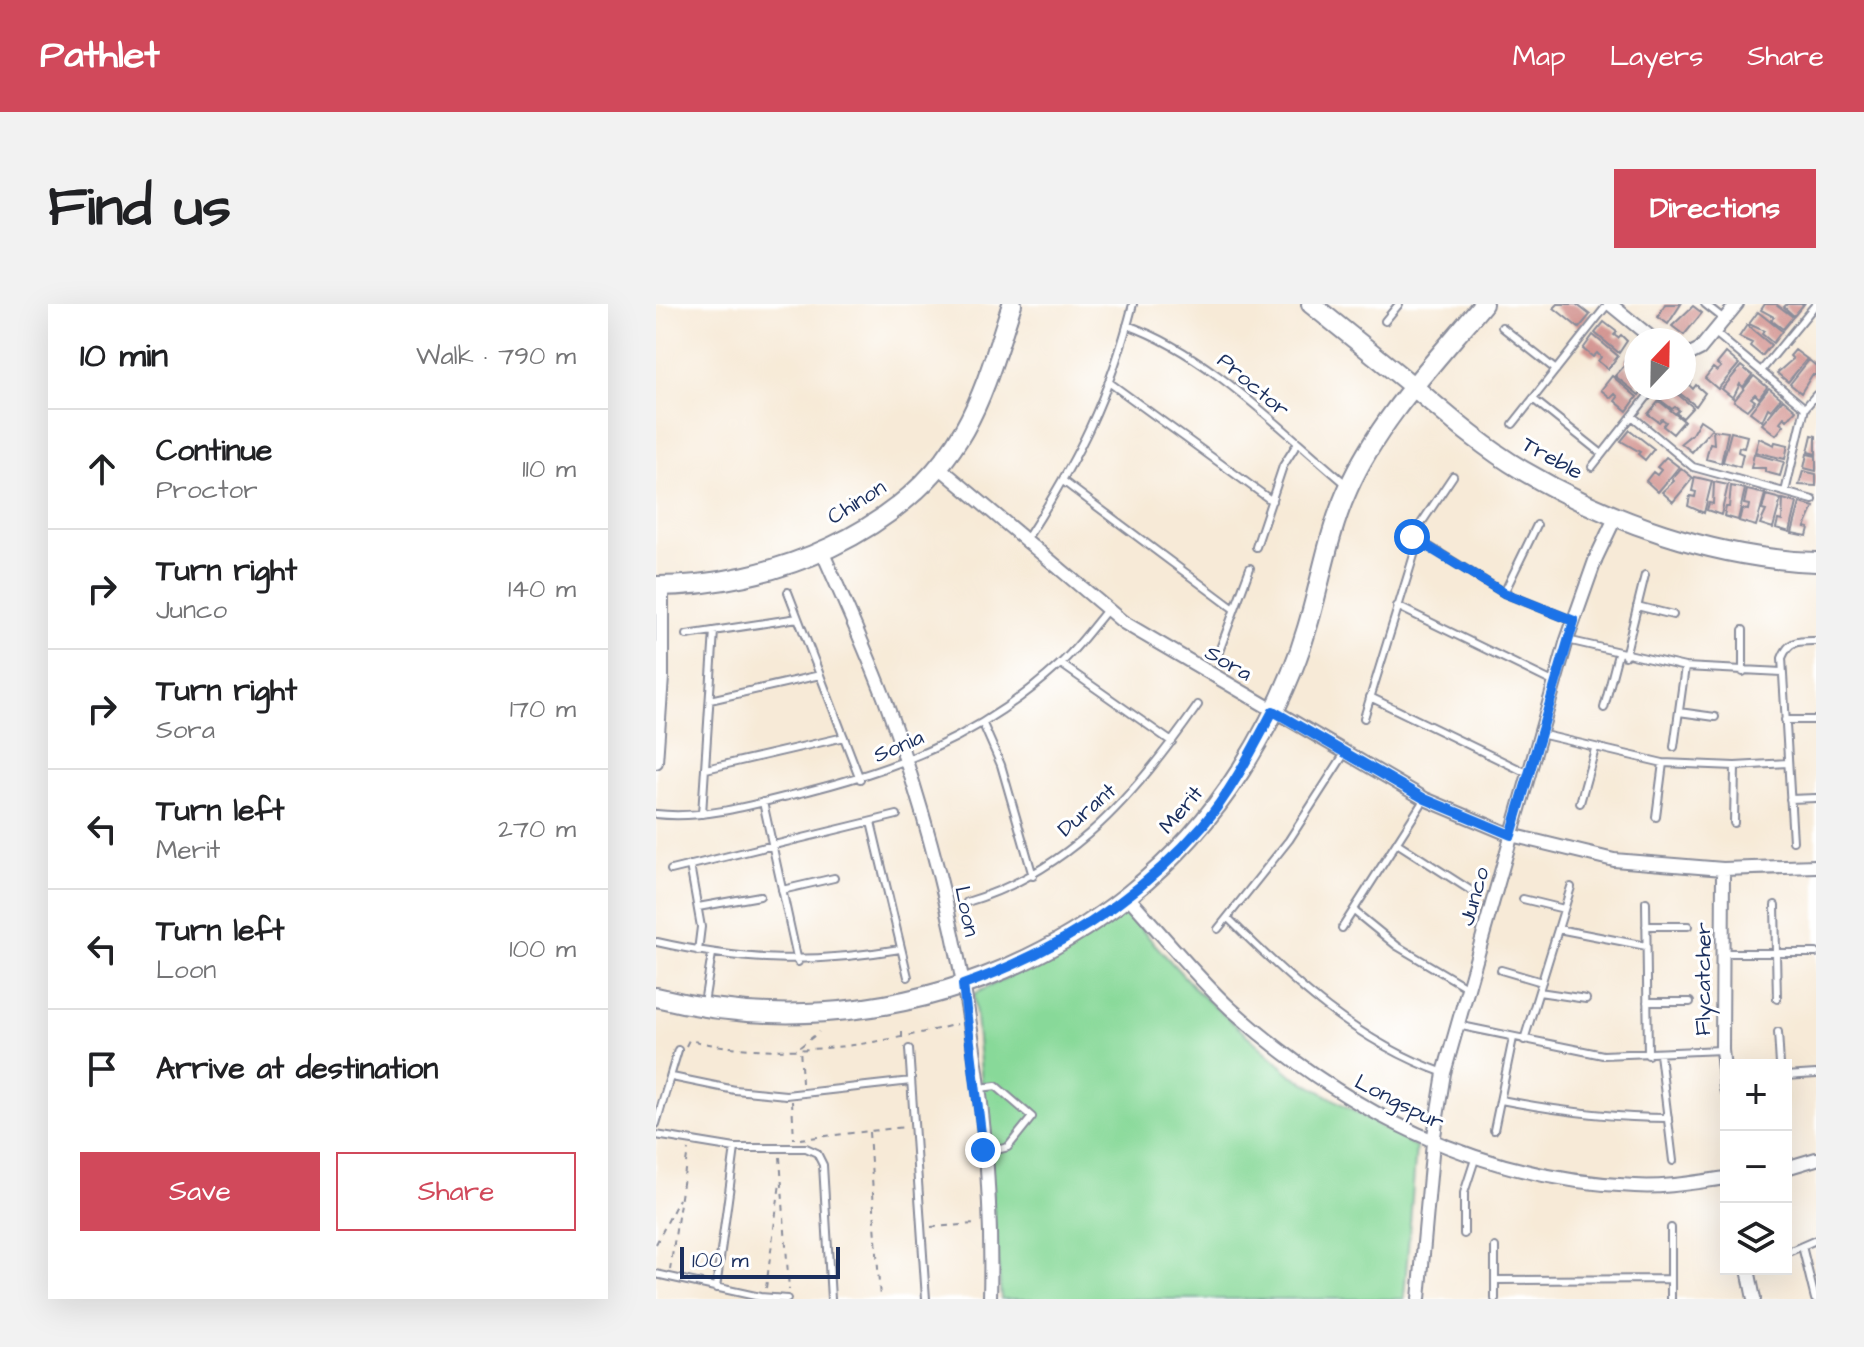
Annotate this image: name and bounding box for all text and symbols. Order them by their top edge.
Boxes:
text: Pathlet [40,30,160,82]
text: Map [1513,37,1566,76]
text: Layers [1610,37,1703,76]
text: Share [1747,37,1824,76]
text: Find us [48,169,231,247]
button: Directions [1614,169,1816,248]
north arrow [1624,328,1696,400]
text: 10 min [80,332,168,380]
text: Walk · 790 m [416,338,576,374]
street label: Proctor [1210,346,1296,425]
street label: Treble [1516,429,1588,488]
text: Continue [156,430,272,472]
icon: ahead [80,447,124,491]
text: 110 m [522,451,576,487]
text: Proctor [156,472,258,508]
street label: Chinon [821,472,892,532]
route start [1394,519,1430,555]
text: Turn right [156,550,297,592]
icon: right [80,567,124,611]
text: 140 m [508,571,576,607]
text: Junco [156,592,227,628]
street label: Sora [1199,637,1258,689]
text: Turn right [156,670,297,712]
icon: right [80,687,124,731]
text: 170 m [510,691,576,727]
text: Sora [156,712,215,748]
street label: Sonia [869,722,929,771]
street label: Durant [1051,776,1123,844]
street label: Merit [1152,779,1211,841]
text: Turn left [156,790,284,832]
icon: left [80,807,124,851]
text: 270 m [498,811,576,847]
text: Merit [156,832,220,868]
street label: Junco [1451,863,1498,930]
street label: Loon [946,883,987,939]
text: Turn left [156,910,284,952]
street label: Flycatcher [1688,922,1720,1036]
icon: left [80,927,124,971]
text: 100 m [509,931,576,967]
text: Loon [156,952,216,988]
icon: arrive [80,1047,124,1091]
text: Arrive at destination [156,1048,438,1090]
map controls [1720,1059,1792,1275]
button: + [1720,1059,1792,1131]
street label: Longspur [1349,1067,1449,1139]
button: − [1720,1131,1792,1203]
route end [965,1132,1001,1168]
button: Save [80,1152,320,1231]
button: Share [336,1152,576,1231]
button: layers [1720,1203,1792,1275]
scale bar [680,1243,840,1279]
text: 100 m [692,1245,749,1276]

